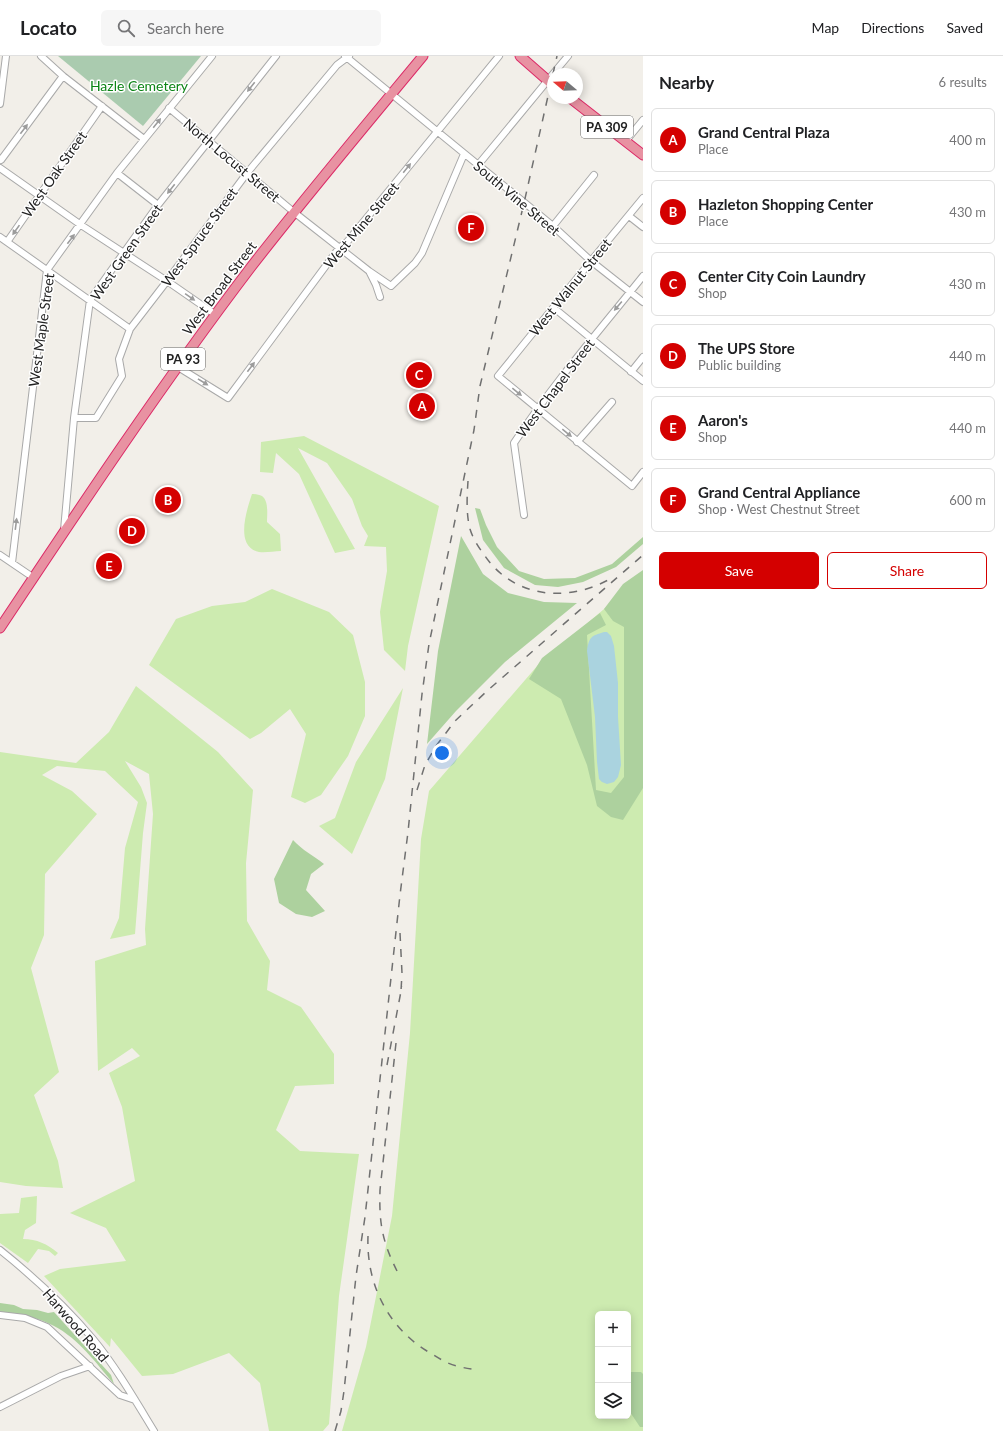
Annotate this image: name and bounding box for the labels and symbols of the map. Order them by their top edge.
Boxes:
north arrow [547,68,583,104]
park label: Hazle Cemetery [90,77,189,94]
one-way arrow [247,81,256,92]
street label: North Locust Street [180,115,284,205]
road number: PA 309 [581,116,633,138]
one-way arrow [152,118,161,129]
one-way arrow [19,124,28,135]
street label: West Oak Street [18,128,90,220]
street label: South Vine Street [470,157,564,239]
one-way arrow [403,163,412,173]
street label: West Mine Street [320,178,402,272]
one-way arrow [167,183,175,194]
street label: West Spruce Street [157,184,241,290]
street label: West Green Street [86,201,166,303]
pin: F [458,213,484,243]
one-way arrow [12,224,20,235]
one-way arrow [67,233,75,244]
street label: West Walnut Street [525,235,615,339]
street label: West Broad Street [178,238,260,338]
street label: West Maple Street [25,272,57,388]
one-way arrow [185,293,196,301]
one-way arrow [614,301,623,312]
street label: West Chapel Street [512,335,598,441]
road number: PA 93 [161,348,205,370]
pin: C [406,360,432,390]
one-way arrow [247,361,255,372]
one-way arrow [197,379,209,386]
one-way arrow [512,388,523,397]
pin: A [409,391,435,421]
one-way arrow [562,429,572,437]
pin: B [155,485,181,515]
pin: D [119,516,145,546]
one-way arrow [13,518,19,530]
pin: E [96,551,122,581]
your location [432,743,452,763]
street label: Harwood Road [39,1285,113,1365]

